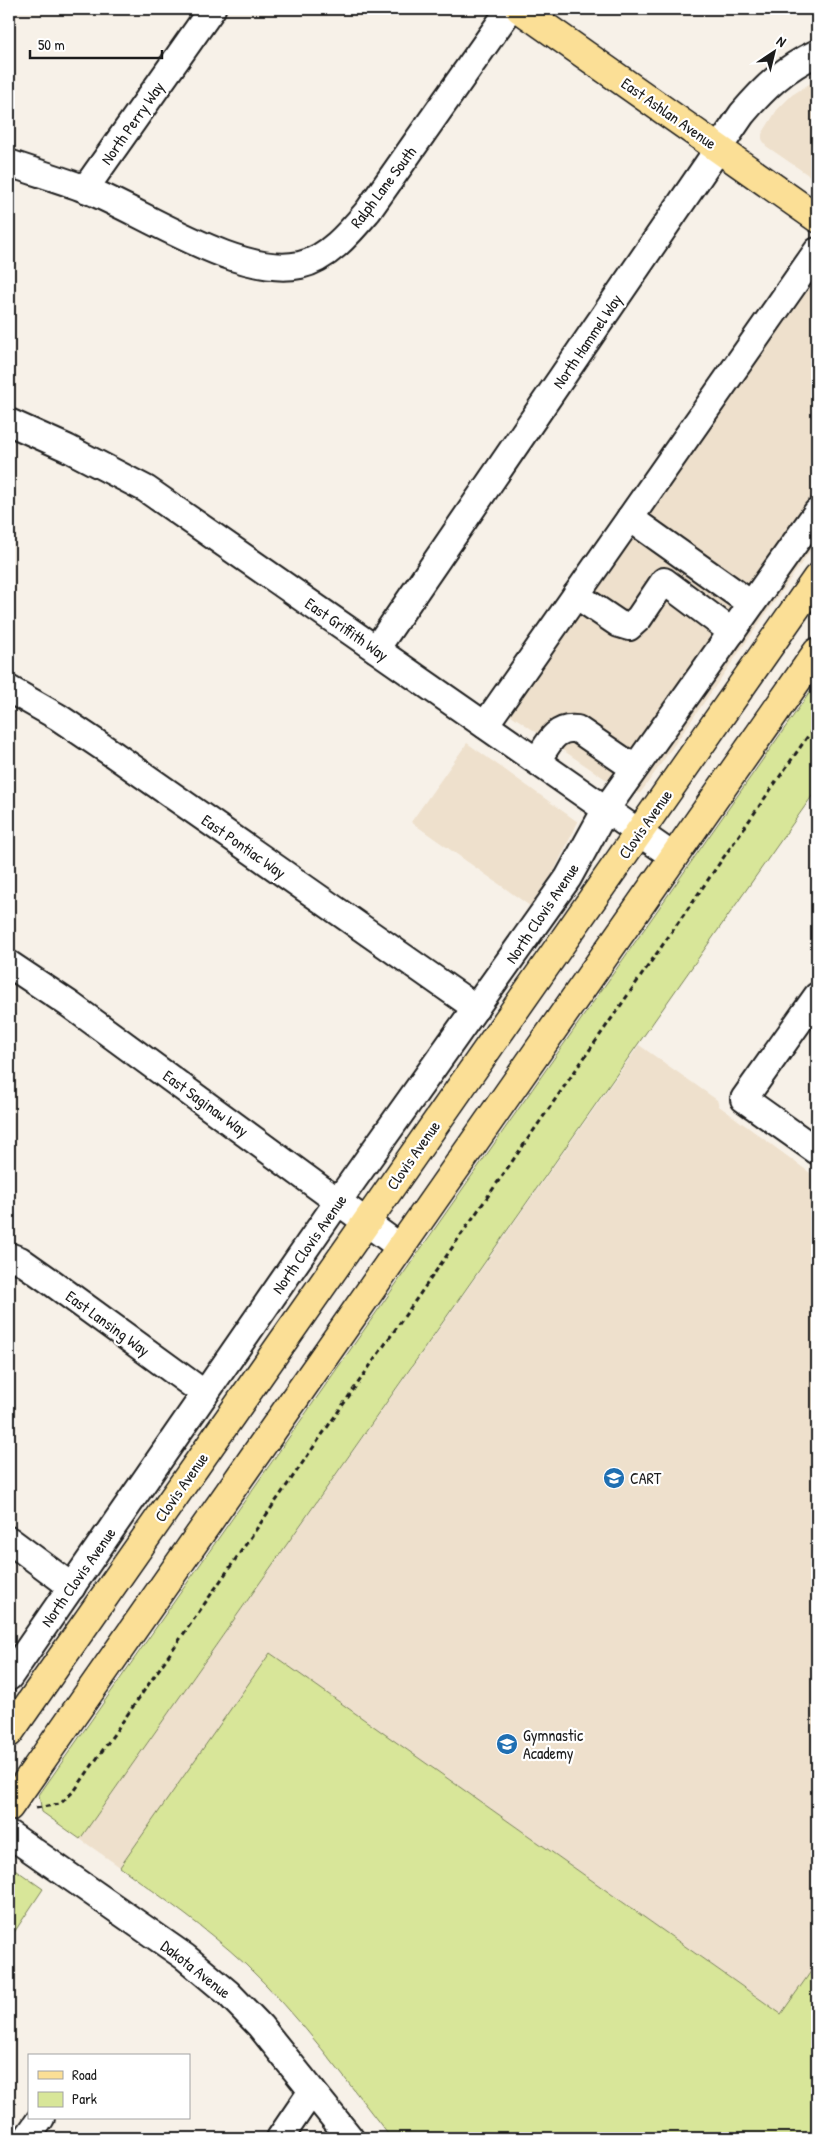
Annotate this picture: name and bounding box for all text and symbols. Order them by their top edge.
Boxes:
scale bar [30,28,162,60]
north arrow [748,28,798,78]
text: N [773,31,791,51]
text: 50 m [38,34,65,55]
street label: East Ashlan Avenue [617,72,721,154]
street label: North Perry Way [95,77,169,169]
street label: Ralph Lane South [345,141,421,232]
street label: North Hammel Way [547,289,627,393]
street label: East Griffith Way [301,592,393,666]
street label: Clovis Avenue [613,784,677,863]
street label: East Pontiac Way [197,809,291,883]
street label: North Clovis Avenue [500,858,584,968]
street label: East Saginaw Way [159,1065,253,1142]
street label: Clovis Avenue [381,1115,445,1194]
street label: North Clovis Avenue [266,1189,352,1298]
street label: East Lansing Way [62,1285,155,1361]
street label: Clovis Avenue [149,1447,213,1526]
school or university icon: CART [602,1466,626,1490]
place label: CART [630,1467,662,1489]
street label: North Clovis Avenue [35,1522,121,1631]
place label: Gymnastic Academy [523,1724,584,1764]
school or university icon: Gymnastic Academy [495,1732,519,1756]
street label: Dakota Avenue [157,1935,236,2004]
legend [28,2054,190,2120]
text: Road [72,2064,97,2085]
text: Park [72,2088,97,2109]

